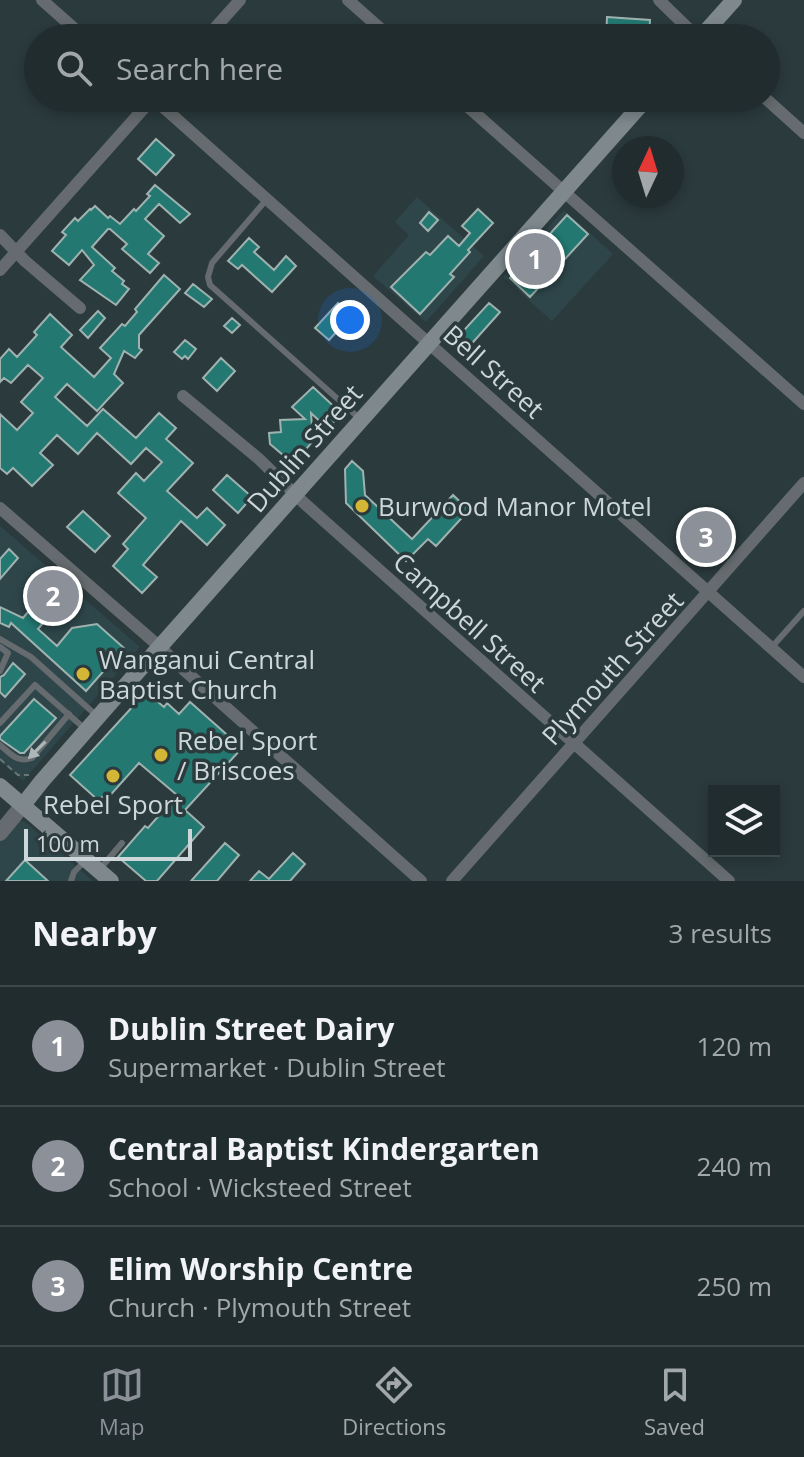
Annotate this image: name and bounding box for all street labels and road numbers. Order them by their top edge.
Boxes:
street label: Bell Street [436,316,552,426]
street label: Dublin Street [238,376,370,520]
street label: Campbell Street [386,544,554,700]
street label: Plymouth Street [533,583,691,753]

